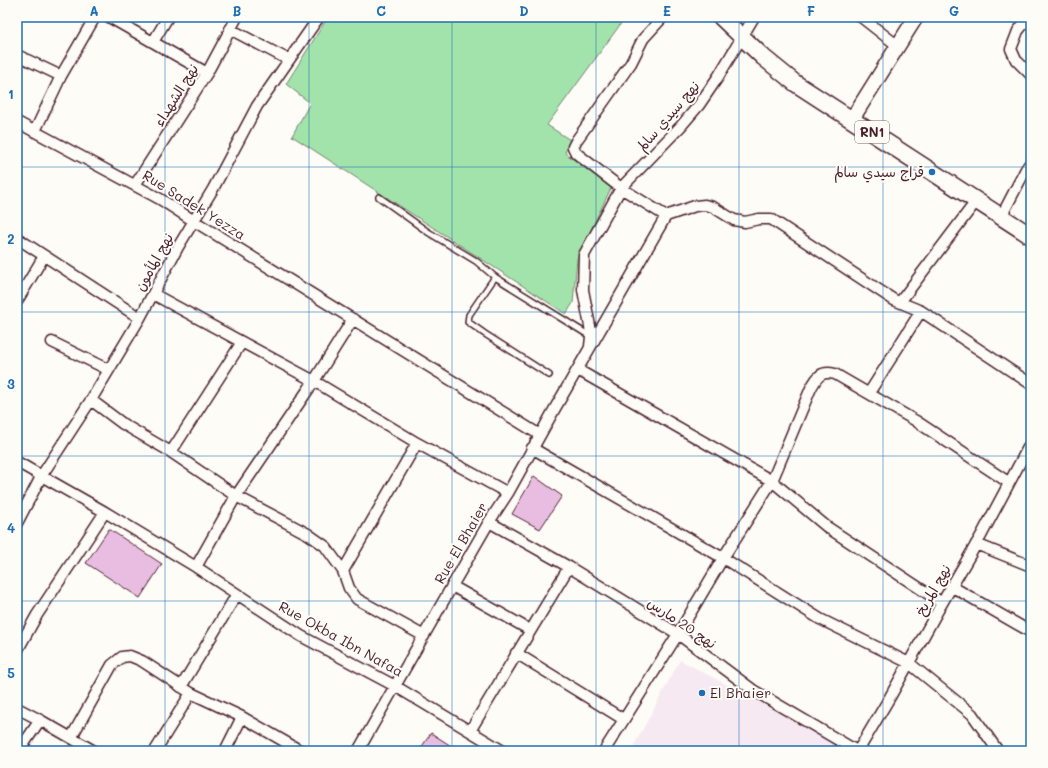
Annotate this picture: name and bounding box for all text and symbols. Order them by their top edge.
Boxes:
text: A [89,2,99,19]
text: B [233,2,242,19]
text: C [376,2,386,19]
text: D [519,2,529,19]
text: E [663,2,671,19]
text: F [807,2,815,19]
text: G [949,2,959,19]
street label: نهج الشهداء [149,60,203,130]
street label: نهج سيدي سالم [632,77,705,156]
text: 1 [8,85,14,102]
road number: RN1 [855,121,889,143]
place label: قراج سيدي سالم [834,162,924,183]
street label: Rue Sadek Yezza [139,165,249,244]
marker: قراج سيدي سالم [927,167,937,177]
street label: نهج المأمون [130,229,178,295]
text: 2 [7,230,15,247]
text: 3 [7,375,15,392]
street label: Rue El Bhaier [430,499,492,587]
text: 4 [7,519,15,536]
street label: نهج المريخ [910,561,956,619]
street label: نهج 20 مارس [644,593,720,653]
street label: Rue Okba Ibn Nafaa [276,596,407,681]
text: 5 [7,664,15,681]
place label: El Bhaier [710,683,771,702]
marker: El Bhaier [697,688,707,698]

